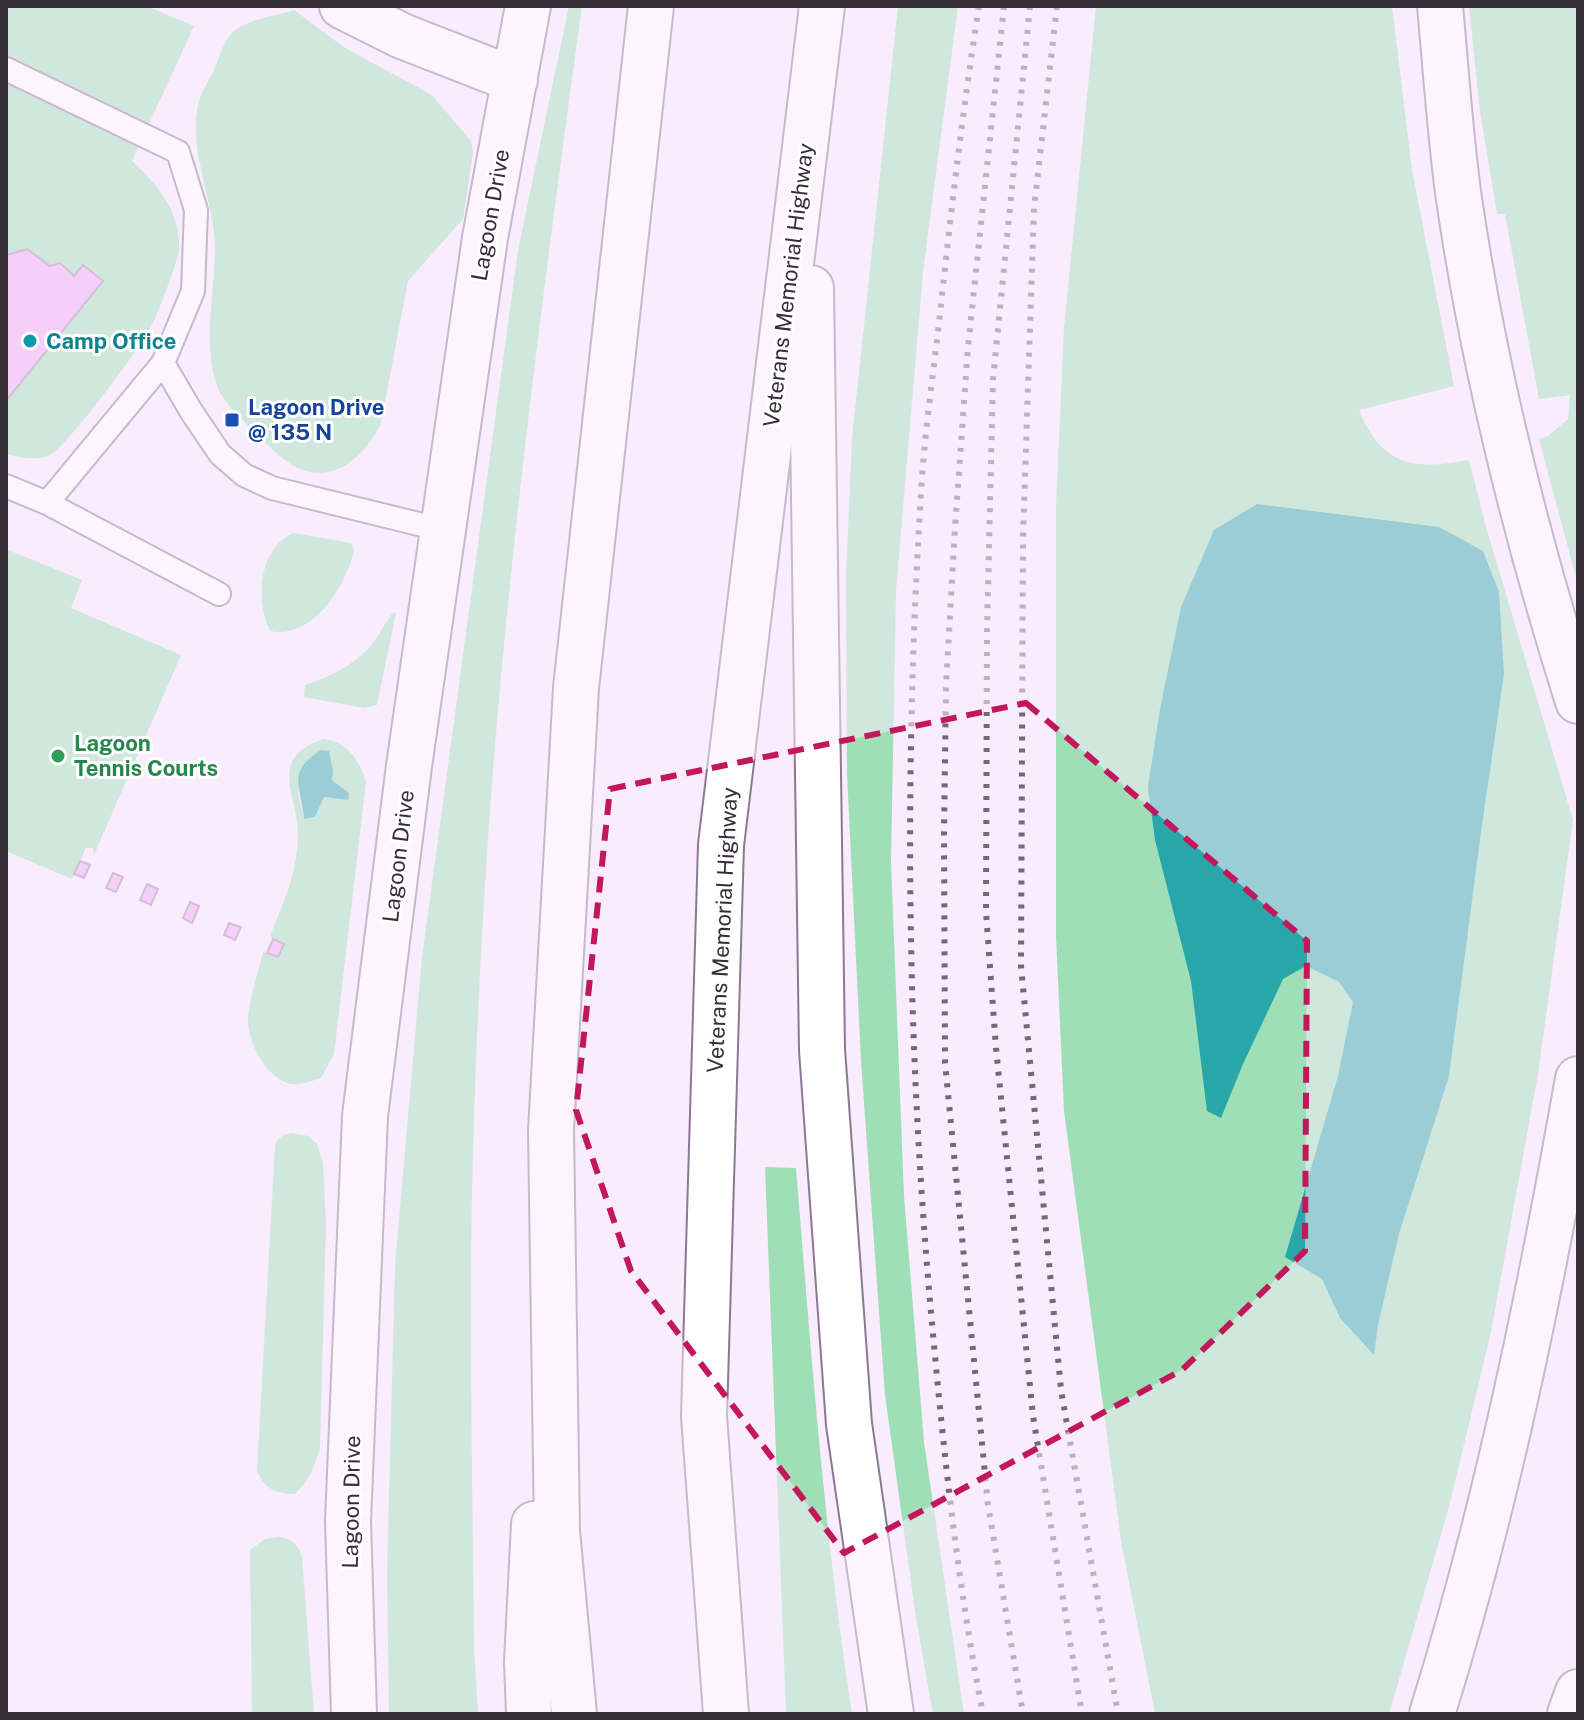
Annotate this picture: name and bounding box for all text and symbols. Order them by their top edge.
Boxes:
street label: Veterans Memorial Highway [758,141,818,429]
street label: Lagoon Drive [466,147,514,283]
place label: Camp Office [46,328,176,354]
marker: Camp Office [21,332,39,350]
place label: Lagoon Drive @ 135 N [248,394,384,445]
marker: Lagoon Drive @ 135 N [223,411,241,429]
place label: Lagoon Tennis Courts [74,730,218,781]
marker: Lagoon Tennis Courts [49,747,67,765]
street label: Veterans Memorial Highway [702,786,742,1074]
street label: Lagoon Drive [377,788,419,924]
street label: Lagoon Drive [337,1435,365,1569]

